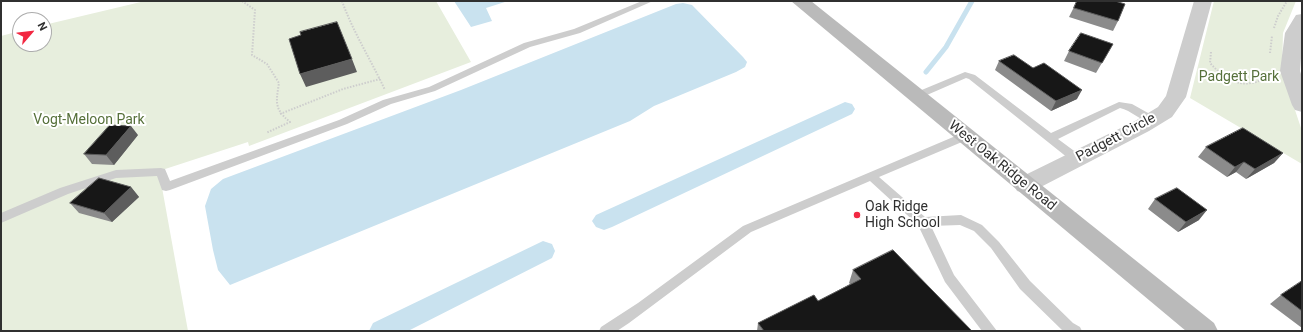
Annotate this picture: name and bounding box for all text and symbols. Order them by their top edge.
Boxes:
north arrow [12,12,52,52]
text: N [35,20,50,33]
park label: Padgett Park [1199,69,1279,85]
street label: Padgett Circle [1073,110,1159,166]
park label: Vogt-Meloon Park [33,112,145,128]
street label: West Oak Ridge Road [945,117,1059,215]
place label: Oak Ridge High School [865,199,940,232]
marker: Oak Ridge High School [852,210,862,220]

